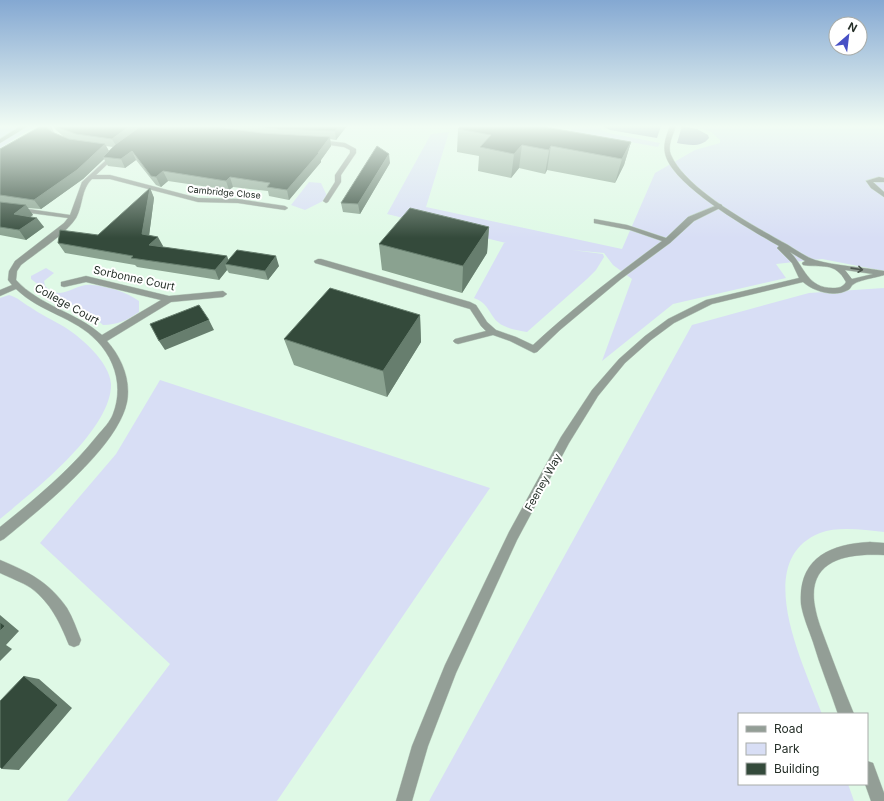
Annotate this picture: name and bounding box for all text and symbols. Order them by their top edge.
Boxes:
north arrow [828,16,868,56]
text: N [846,19,860,35]
street label: Cambridge Close [187,183,261,201]
street label: Sorbonne Court [92,263,176,294]
one-way arrow [850,265,863,273]
street label: College Court [32,281,102,328]
street label: Feeney Way [522,451,564,513]
legend [738,713,868,785]
text: Road [774,721,803,736]
text: Park [774,741,800,756]
text: Building [774,761,819,776]

